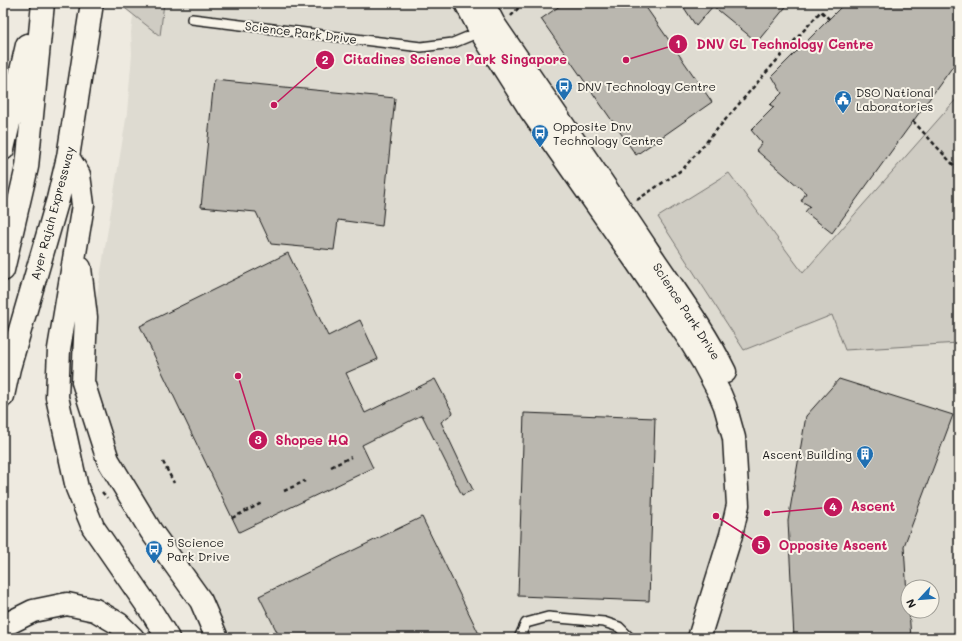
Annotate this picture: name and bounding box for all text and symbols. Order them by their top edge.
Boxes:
street label: Science Park Drive [244,17,358,47]
callout: DNV GL Technology Centre [668,32,881,57]
text: 1 [675,35,681,51]
text: DNV GL Technology Centre [697,35,874,53]
callout: Citadines Science Park Singapore [315,47,575,72]
text: Citadines Science Park Singapore [343,50,567,67]
text: 2 [322,51,329,67]
bus stop icon: DNV Technology Centre [554,76,574,101]
place label: DNV Technology Centre [577,78,716,94]
place label: DSO National Laboratories [856,84,934,114]
public building icon: DSO National Laboratories [833,89,853,114]
place label: Opposite Dnv Technology Centre [553,118,663,148]
bus stop icon: Opposite Dnv Technology Centre [530,123,550,148]
street label: Ayer Rajah Expressway [26,144,78,282]
street label: Science Park Drive [650,259,724,363]
callout: Shopee HQ [248,428,357,453]
text: 3 [254,431,262,447]
text: Shopee HQ [276,431,348,448]
building icon: Ascent Building [855,444,875,469]
place label: Ascent Building [762,446,852,462]
callout: Ascent [823,494,903,519]
text: Ascent [851,497,895,514]
text: 4 [829,498,837,514]
callout: Opposite Ascent [751,533,895,558]
place label: 5 Science Park Drive [167,534,230,564]
text: 5 [757,536,765,552]
text: Opposite Ascent [779,536,887,553]
bus stop icon: 5 Science Park Drive [144,539,164,564]
north arrow [900,579,940,619]
text: N [902,597,919,611]

